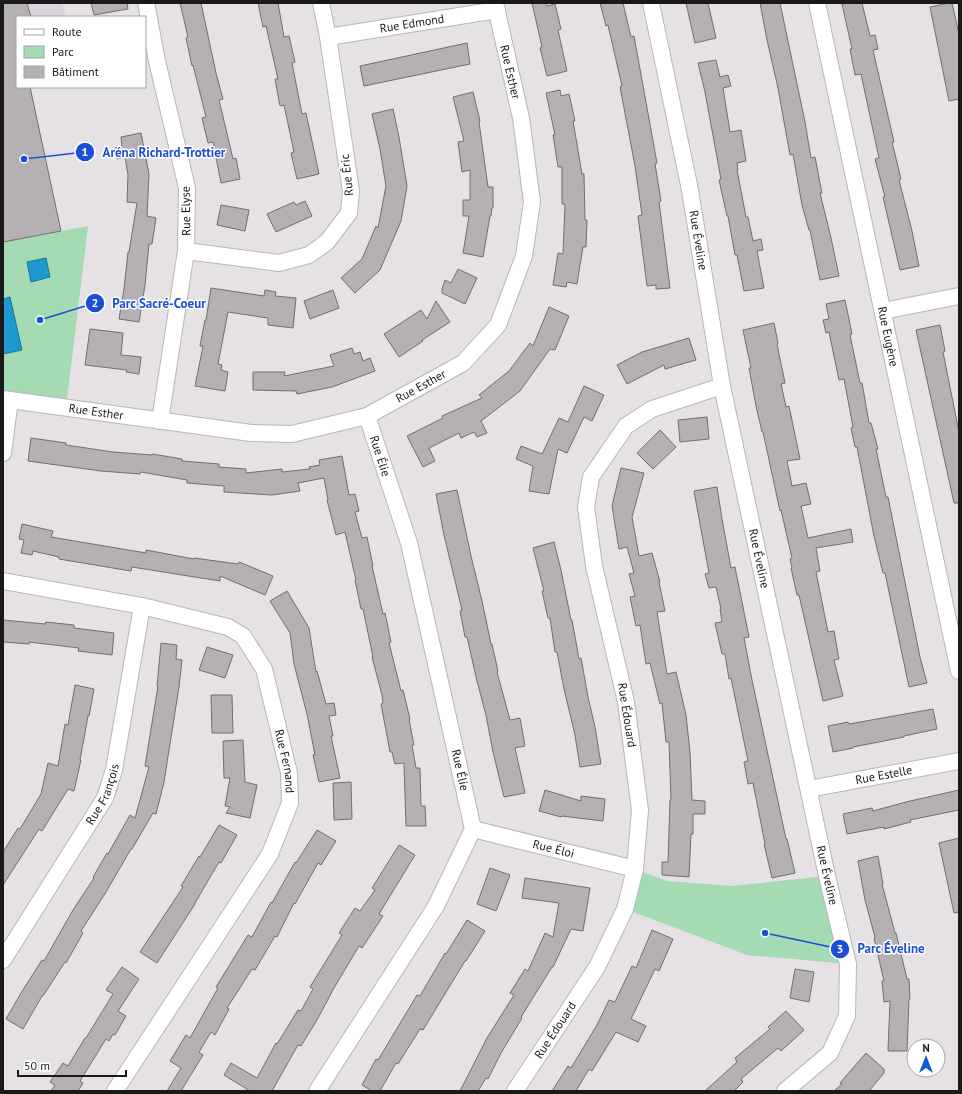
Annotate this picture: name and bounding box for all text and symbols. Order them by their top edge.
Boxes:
street label: Rue Edmond [379,11,445,36]
legend [16,16,146,88]
text: Route [52,24,82,39]
street label: Rue Esther [497,43,524,100]
text: Parc [52,44,74,59]
text: Bâtiment [52,64,99,79]
callout: Aréna Richard-Trottier [75,140,234,165]
text: 1 [82,144,88,159]
text: Aréna Richard-Trottier [103,144,226,161]
street label: Rue Éric [337,153,356,197]
street label: Rue Elyse [178,186,193,236]
street label: Rue Éveline [686,209,711,271]
callout: Parc Sacré-Coeur [85,291,214,316]
text: 2 [92,295,98,310]
text: Parc Sacré-Coeur [112,295,206,312]
street label: Rue Eugène [875,305,902,368]
street label: Rue Esther [393,366,448,406]
street label: Rue Esther [68,400,125,422]
street label: Rue Élie [367,434,394,478]
street label: Rue Éveline [746,527,773,589]
street label: Rue Édouard [615,682,640,748]
street label: Rue Fernand [272,728,298,793]
street label: Rue Élie [448,748,473,792]
street label: Rue Estelle [854,762,913,787]
street label: Rue François [82,763,122,827]
street label: Rue Éloi [531,836,576,861]
street label: Rue Éveline [814,844,842,906]
callout: Parc Éveline [830,936,933,961]
text: Parc Éveline [857,940,925,957]
text: 3 [837,941,843,956]
street label: Rue Édouard [531,999,579,1061]
north arrow [906,1038,946,1078]
text: N [922,1041,930,1055]
scale bar [18,1052,126,1078]
text: 50 m [24,1058,50,1073]

